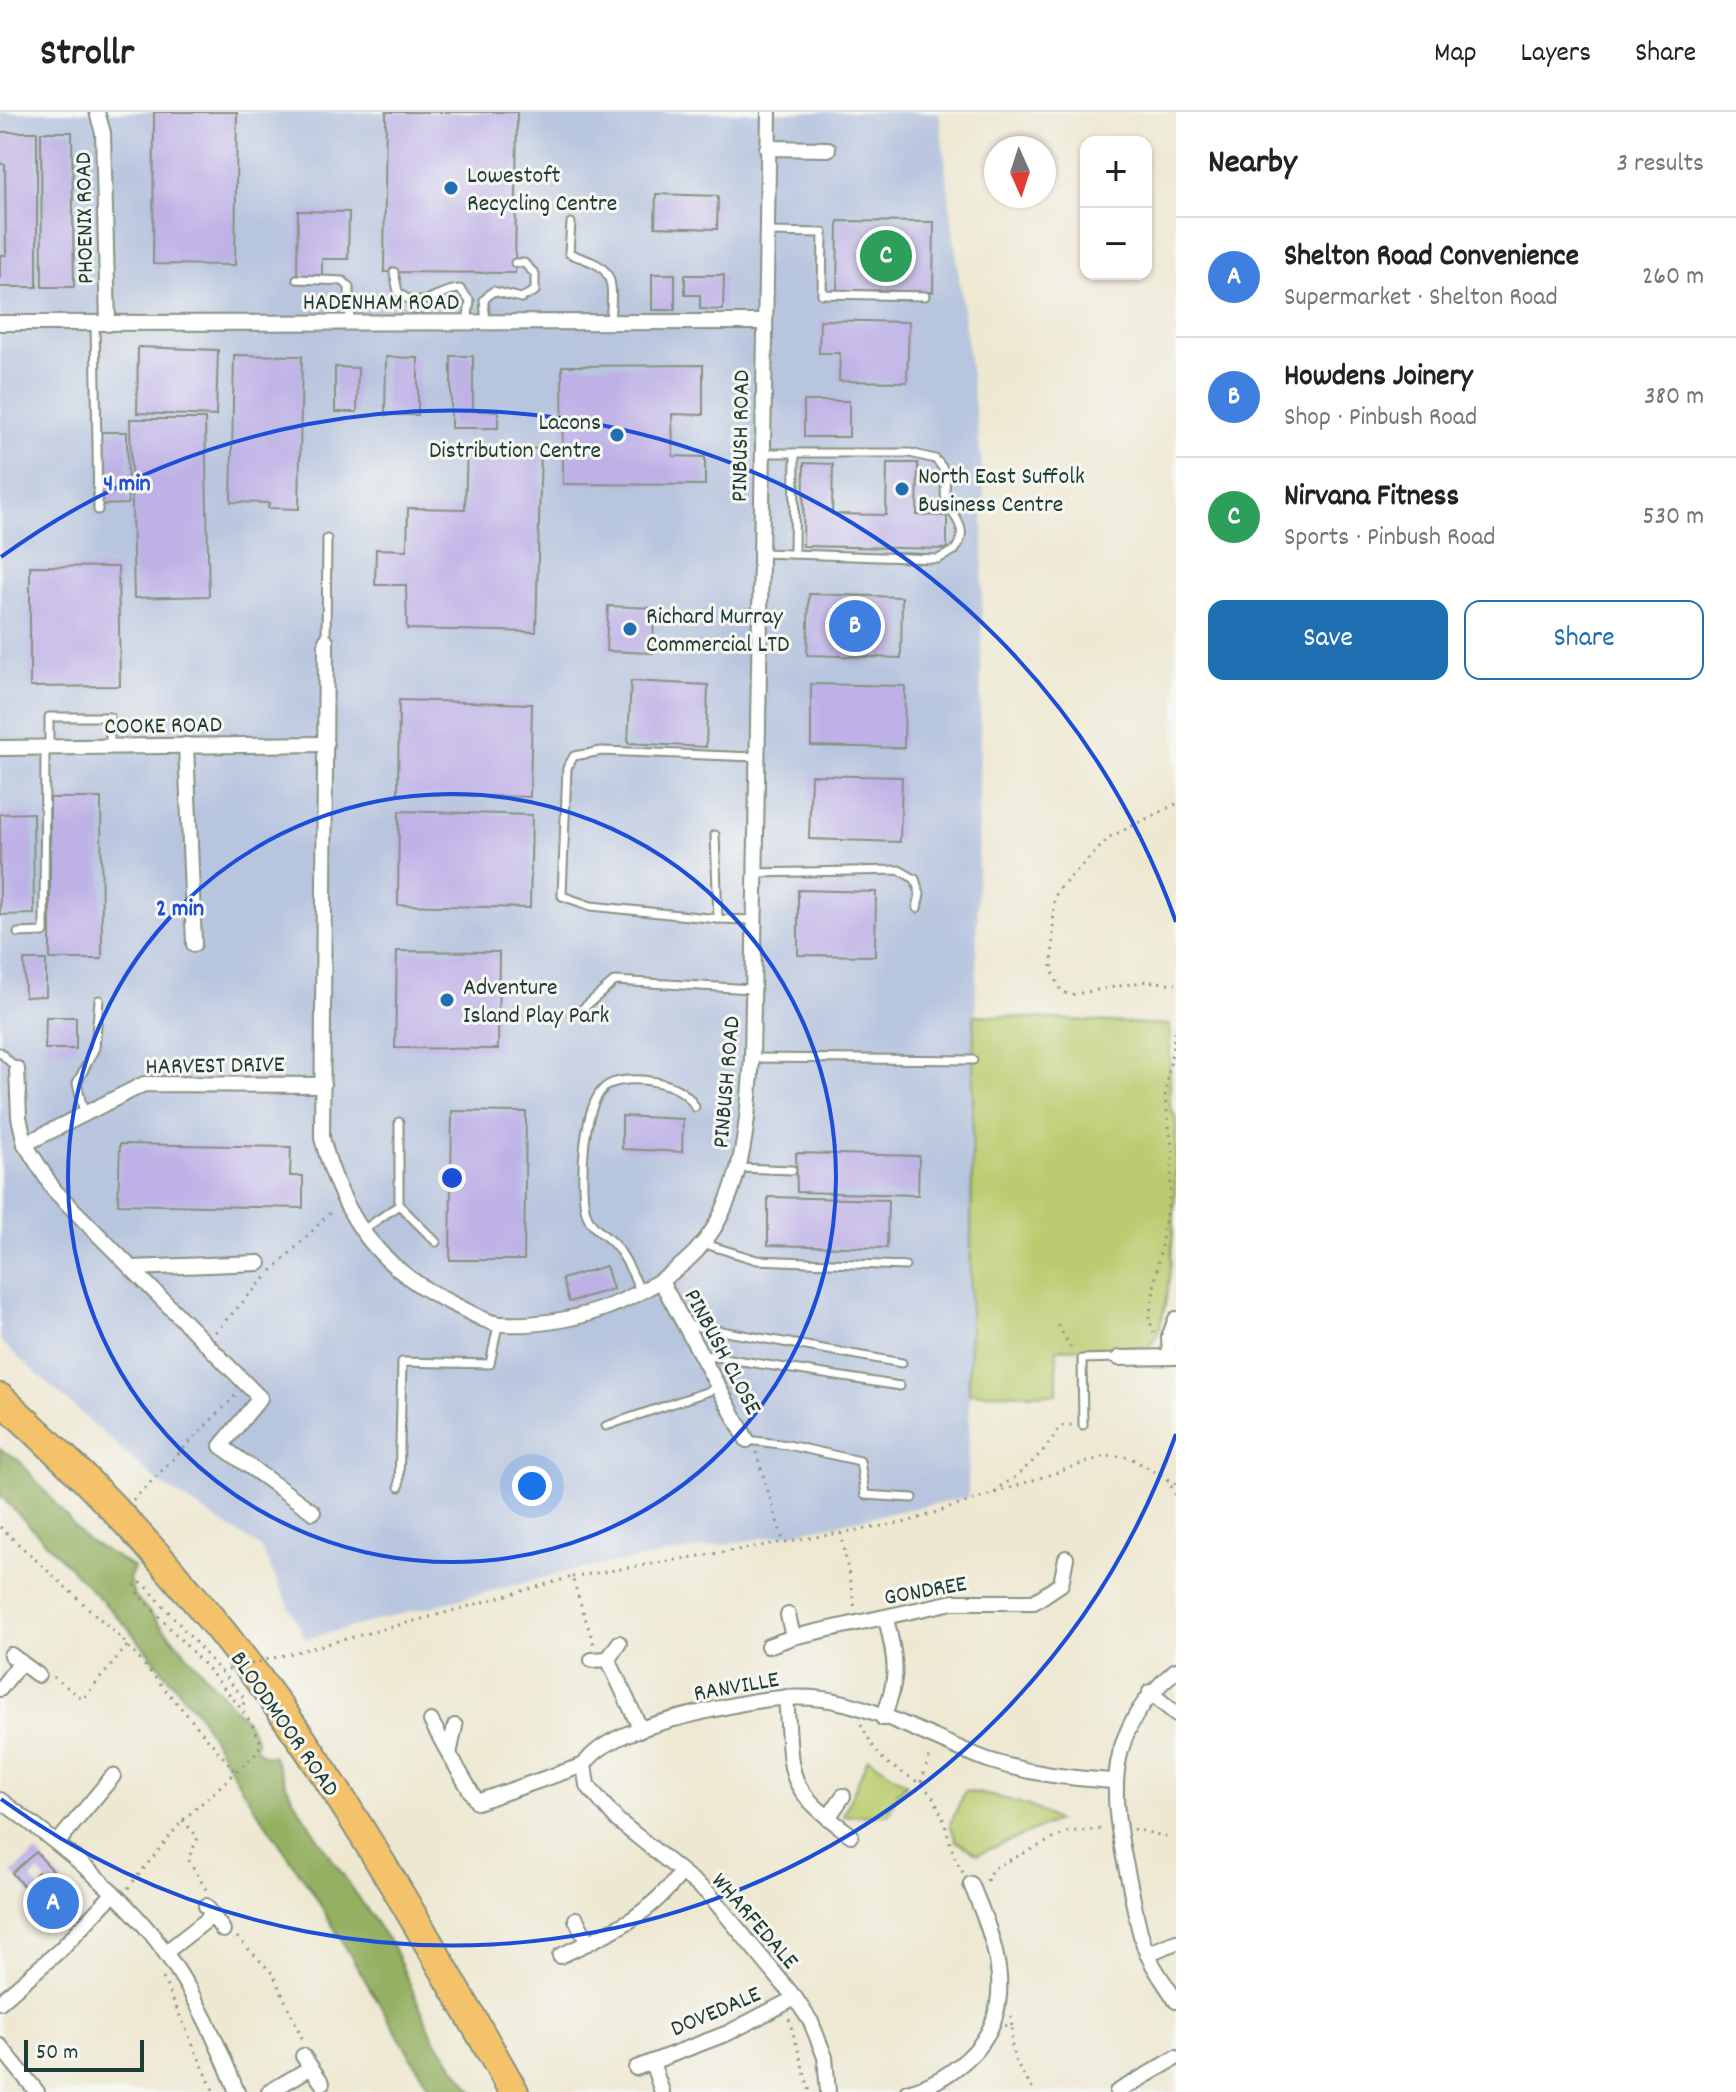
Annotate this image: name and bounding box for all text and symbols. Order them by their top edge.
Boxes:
text: Strollr [40,28,134,83]
text: Map [1434,35,1477,75]
text: Layers [1521,35,1591,75]
text: Share [1635,35,1696,75]
north arrow [984,136,1056,208]
map controls [1080,136,1152,280]
button: + [1080,136,1152,208]
text: Nearby [1208,140,1297,189]
text: 3 results [1617,146,1704,183]
street label: PHOENIX ROAD [68,152,104,284]
place label: Lowestoft Recycling Centre [467,160,617,222]
marker: Lowestoft Recycling Centre [442,179,460,197]
button: − [1080,208,1152,280]
pin: C [860,226,912,286]
text: Shelton Road Convenience [1284,237,1579,280]
text: A [1227,259,1241,296]
text: 260 m [1642,259,1704,296]
text: Supermarket · Shelton Road [1284,280,1558,317]
street label: HADENHAM ROAD [303,287,459,321]
text: Howdens Joinery [1284,357,1473,400]
street label: PINBUSH ROAD [724,370,760,503]
text: B [1228,379,1240,416]
text: 380 m [1644,379,1704,416]
text: Shop · Pinbush Road [1284,400,1477,437]
place label: Lacons Distribution Centre [429,407,601,469]
marker: Lacons Distribution Centre [608,426,626,444]
place label: North East Suffolk Business Centre [918,461,1085,523]
text: 4 min [103,468,151,502]
text: Nirvana Fitness [1284,477,1459,520]
marker: North East Suffolk Business Centre [893,480,911,498]
text: C [1228,499,1240,536]
text: 530 m [1642,499,1704,536]
text: Sports · Pinbush Road [1284,520,1496,557]
pin: B [829,596,881,656]
button: Save [1208,600,1448,680]
button: Share [1464,600,1704,680]
place label: Richard Murray Commercial LTD [646,601,789,663]
marker: Richard Murray Commercial LTD [621,620,639,638]
street label: COOKE ROAD [104,709,222,745]
text: 2 min [156,893,204,927]
place label: Adventure Island Play Park [463,972,609,1034]
marker: Adventure Island Play Park [438,991,456,1009]
street label: PINBUSH ROAD [705,1015,751,1150]
street label: HARVEST DRIVE [145,1049,285,1085]
centre of rings [438,1164,466,1192]
street label: PINBUSH CLOSE [674,1283,769,1422]
your location [512,1466,552,1506]
street label: GONDREE [881,1568,970,1616]
street label: BLOODMOOR ROAD [221,1645,346,1804]
street label: RANVILLE [691,1664,782,1712]
street label: WHARFEDALE [702,1866,806,1978]
pin: A [27,1873,79,1933]
street label: DOVEDALE [666,1979,767,2047]
scale bar [24,2036,144,2072]
text: 50 m [36,2038,78,2069]

